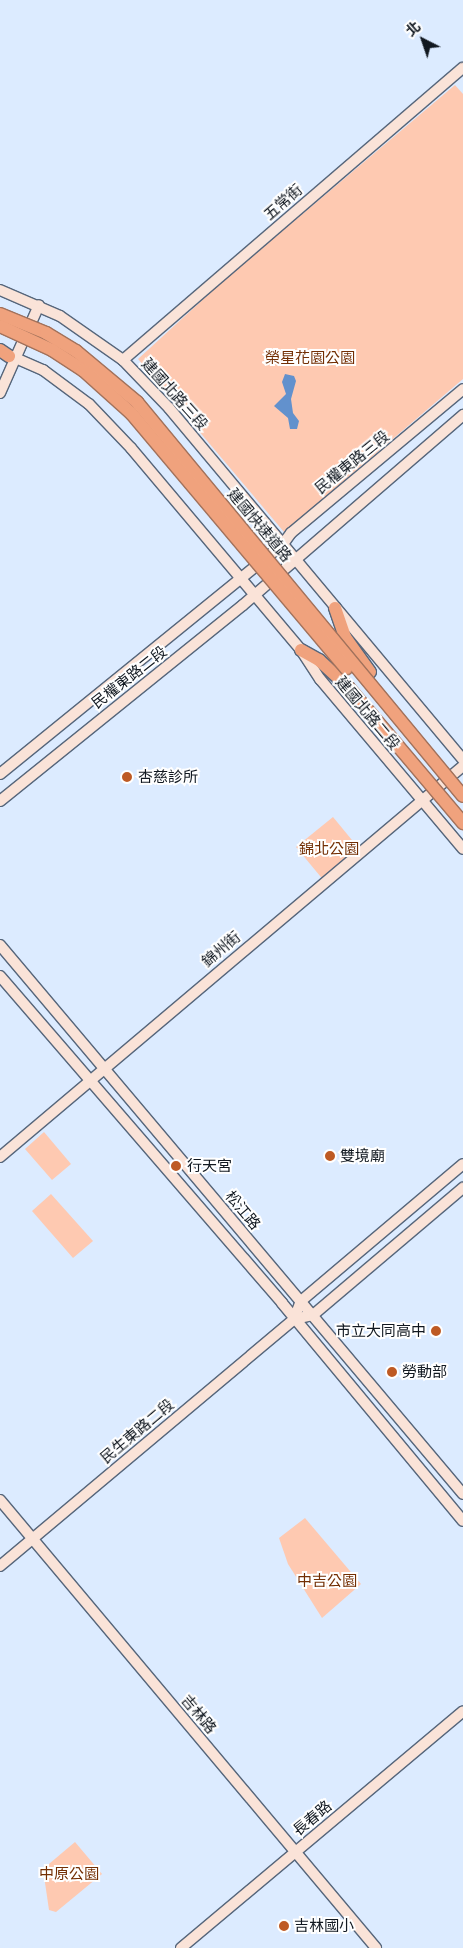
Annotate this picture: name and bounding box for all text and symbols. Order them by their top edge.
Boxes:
north arrow [398,15,448,65]
text: 北 [402,17,424,40]
street label: 五常街 [260,180,306,224]
park label: 榮星花園公園 [265,349,355,367]
street label: 建國北路三段 [138,355,212,433]
street label: 民權東路三段 [311,427,393,497]
street label: 建國快速道路 [224,485,296,565]
street label: 民權東路二段 [88,642,170,712]
street label: 建國北路二段 [332,673,404,753]
place label: 杏慈診所 [138,768,198,786]
marker: 杏慈診所 [120,770,134,784]
park label: 錦北公園 [299,840,359,858]
street label: 錦州街 [198,928,244,970]
place label: 雙境廟 [340,1147,385,1165]
marker: 雙境廟 [324,1150,336,1162]
place label: 行天宮 [187,1157,232,1175]
marker: 行天宮 [169,1159,183,1173]
street label: 松江路 [222,1187,264,1233]
place label: 市立大同高中 [336,1322,426,1340]
marker: 市立大同高中 [430,1325,442,1337]
place label: 勞動部 [402,1363,447,1381]
marker: 勞動部 [386,1366,398,1378]
street label: 民生東路二段 [97,1395,177,1467]
park label: 中吉公園 [297,1572,357,1590]
street label: 吉林路 [178,1691,220,1737]
street label: 長春路 [289,1797,335,1839]
park label: 中原公園 [39,1865,99,1883]
place label: 吉林國小 [294,1917,354,1935]
marker: 吉林國小 [278,1920,290,1932]

